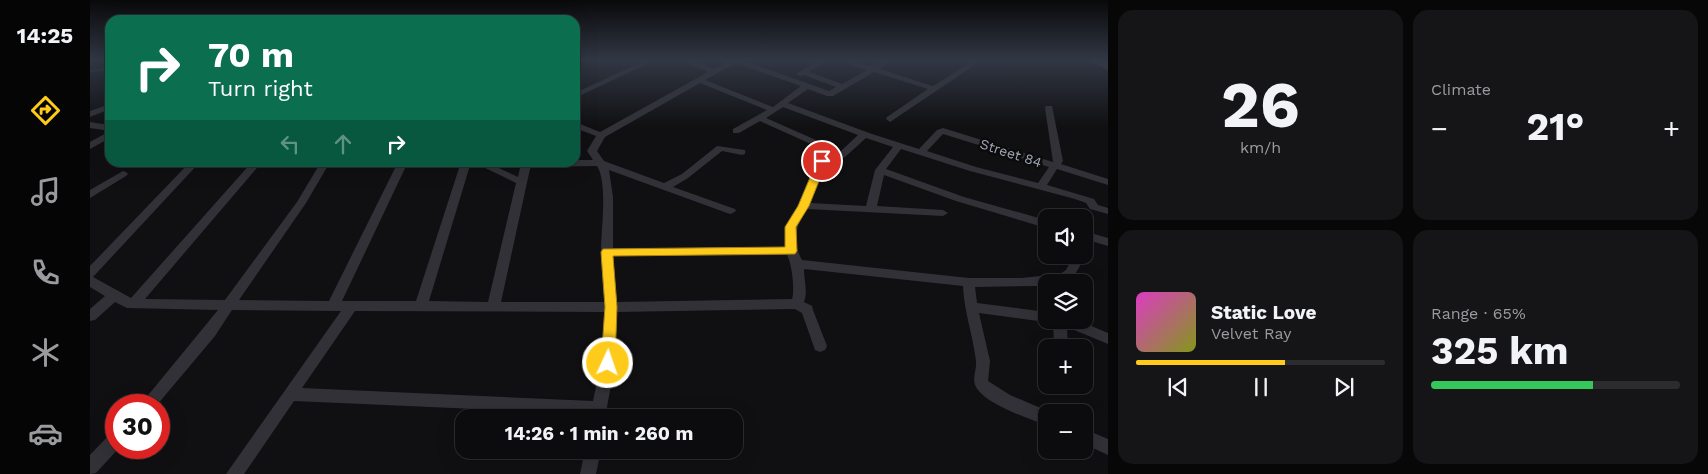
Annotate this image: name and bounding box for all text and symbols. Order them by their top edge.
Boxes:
text: 14:25 [17,23,73,48]
text: 70 m [208,34,294,76]
icon: right [125,35,190,100]
text: 26 [1221,67,1300,143]
text: Turn right [208,76,313,101]
text: Climate [1431,80,1491,99]
icon: directions [28,93,63,128]
text: 21° [1527,105,1584,149]
text: − [1431,112,1448,145]
text: + [1663,112,1680,145]
icon: left [276,130,304,158]
icon: ahead [329,130,357,158]
icon: right [382,130,410,158]
street label: Street 84 [978,135,1044,171]
text: km/h [1240,138,1281,157]
pin [801,140,843,182]
icon: arrive [808,147,836,175]
icon: music [28,174,63,209]
map controls [1038,209,1093,459]
button: sound [1038,209,1093,264]
icon: phone [28,255,63,290]
button: layers [1038,274,1093,329]
text: Static Love [1211,301,1316,324]
text: Range · 65% [1431,304,1526,323]
text: Velvet Ray [1211,324,1291,343]
text: 325 km [1431,329,1569,373]
icon: climate [28,335,63,370]
position arrow [581,336,633,388]
button: + [1038,339,1093,394]
icon: previous [1164,373,1192,401]
icon: pause [1247,373,1275,401]
icon: next [1330,373,1358,401]
speed limit sign: 30 [105,394,170,459]
button: − [1038,404,1093,459]
icon: car [28,416,63,451]
text: 14:26 · 1 min · 260 m [505,422,693,445]

